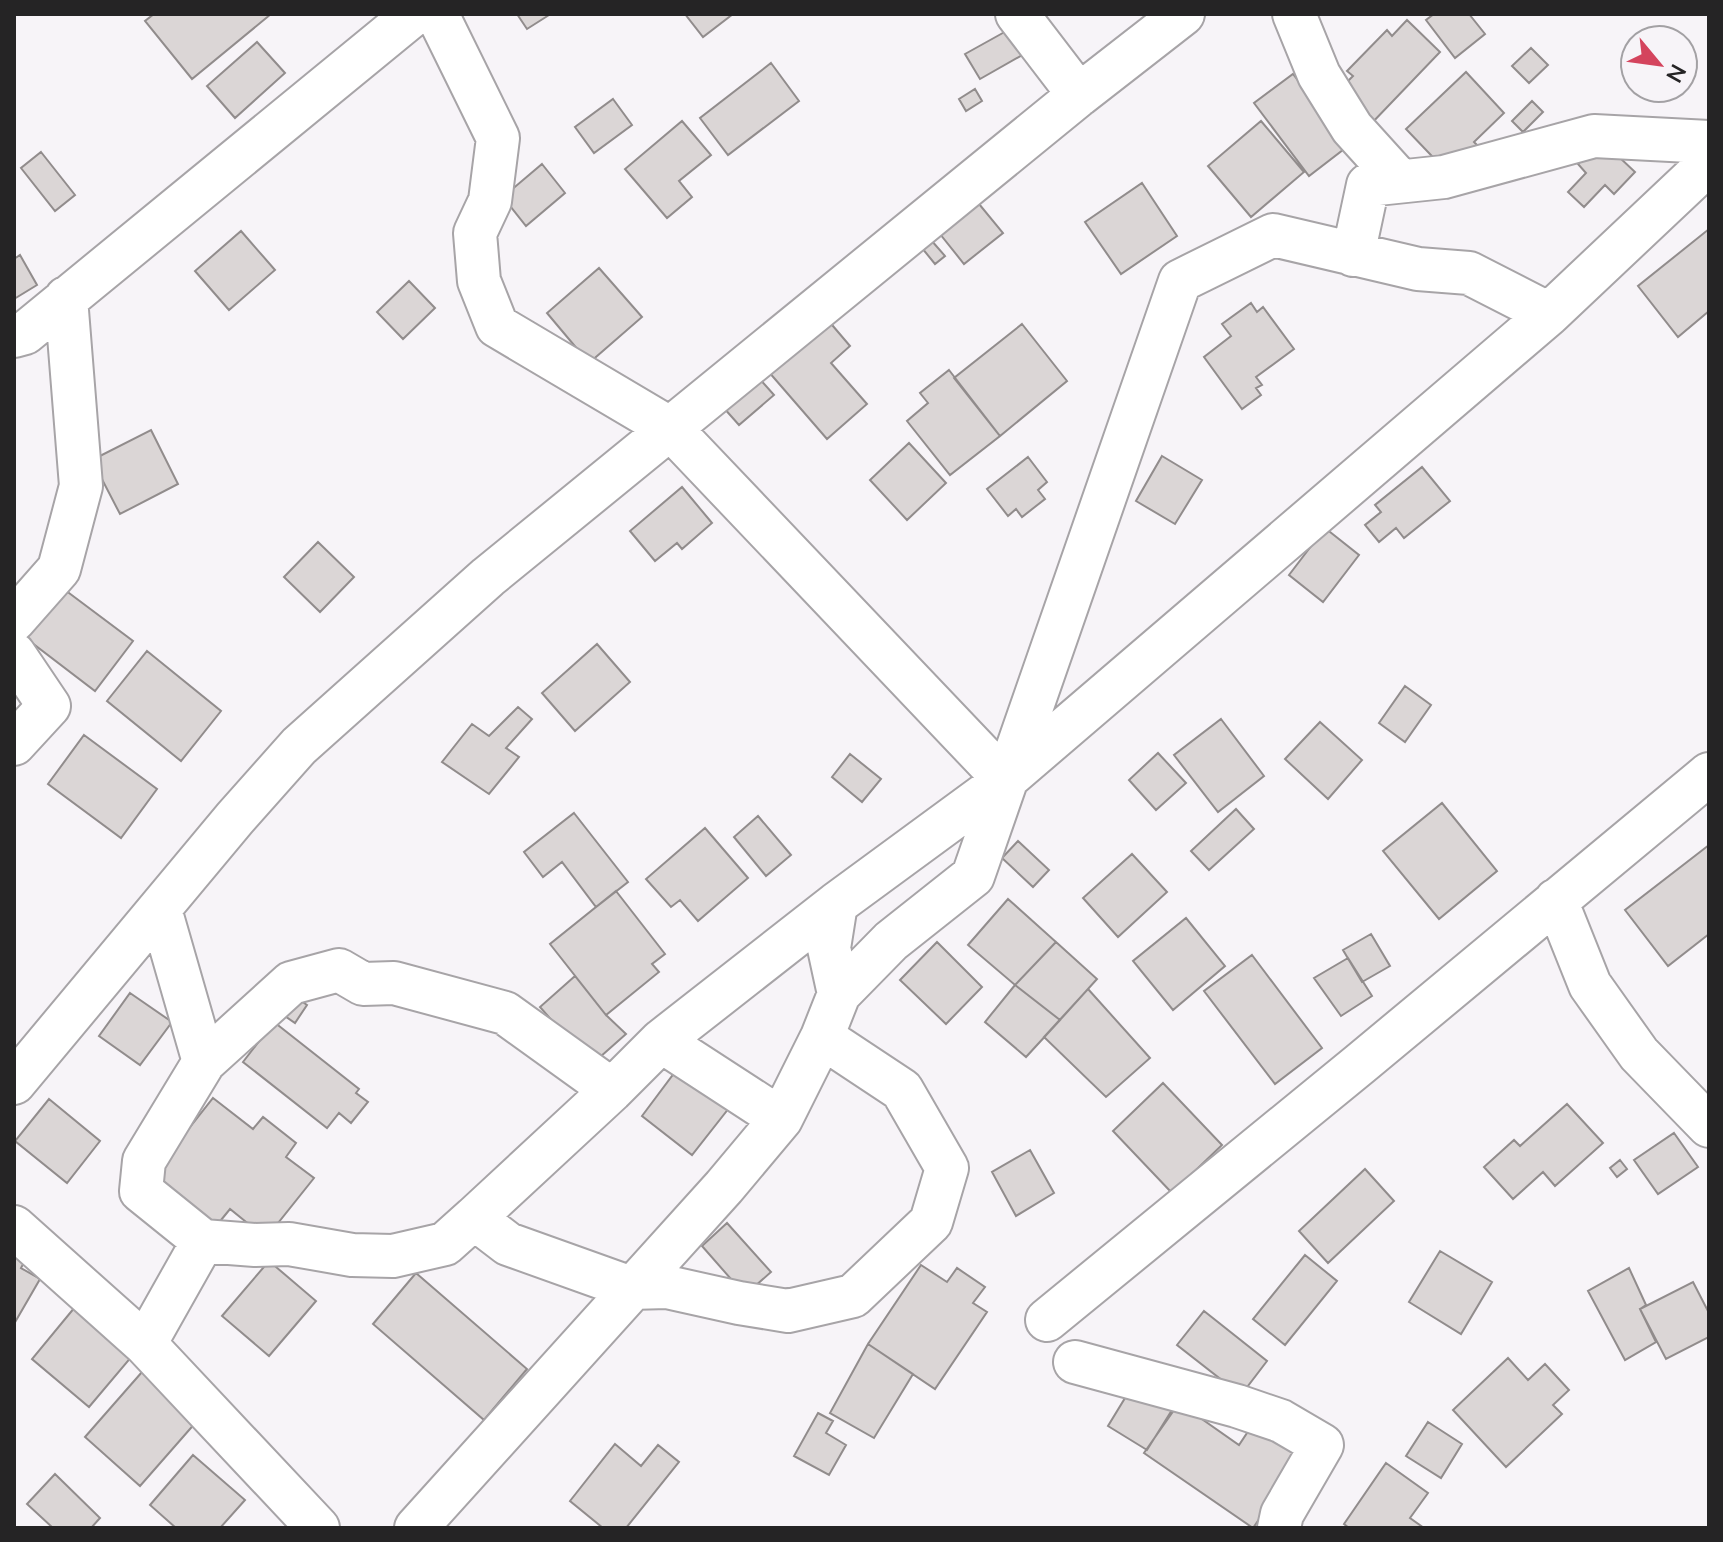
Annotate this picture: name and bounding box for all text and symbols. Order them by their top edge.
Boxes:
north arrow [1619,24,1699,104]
text: N [1660,60,1693,88]

